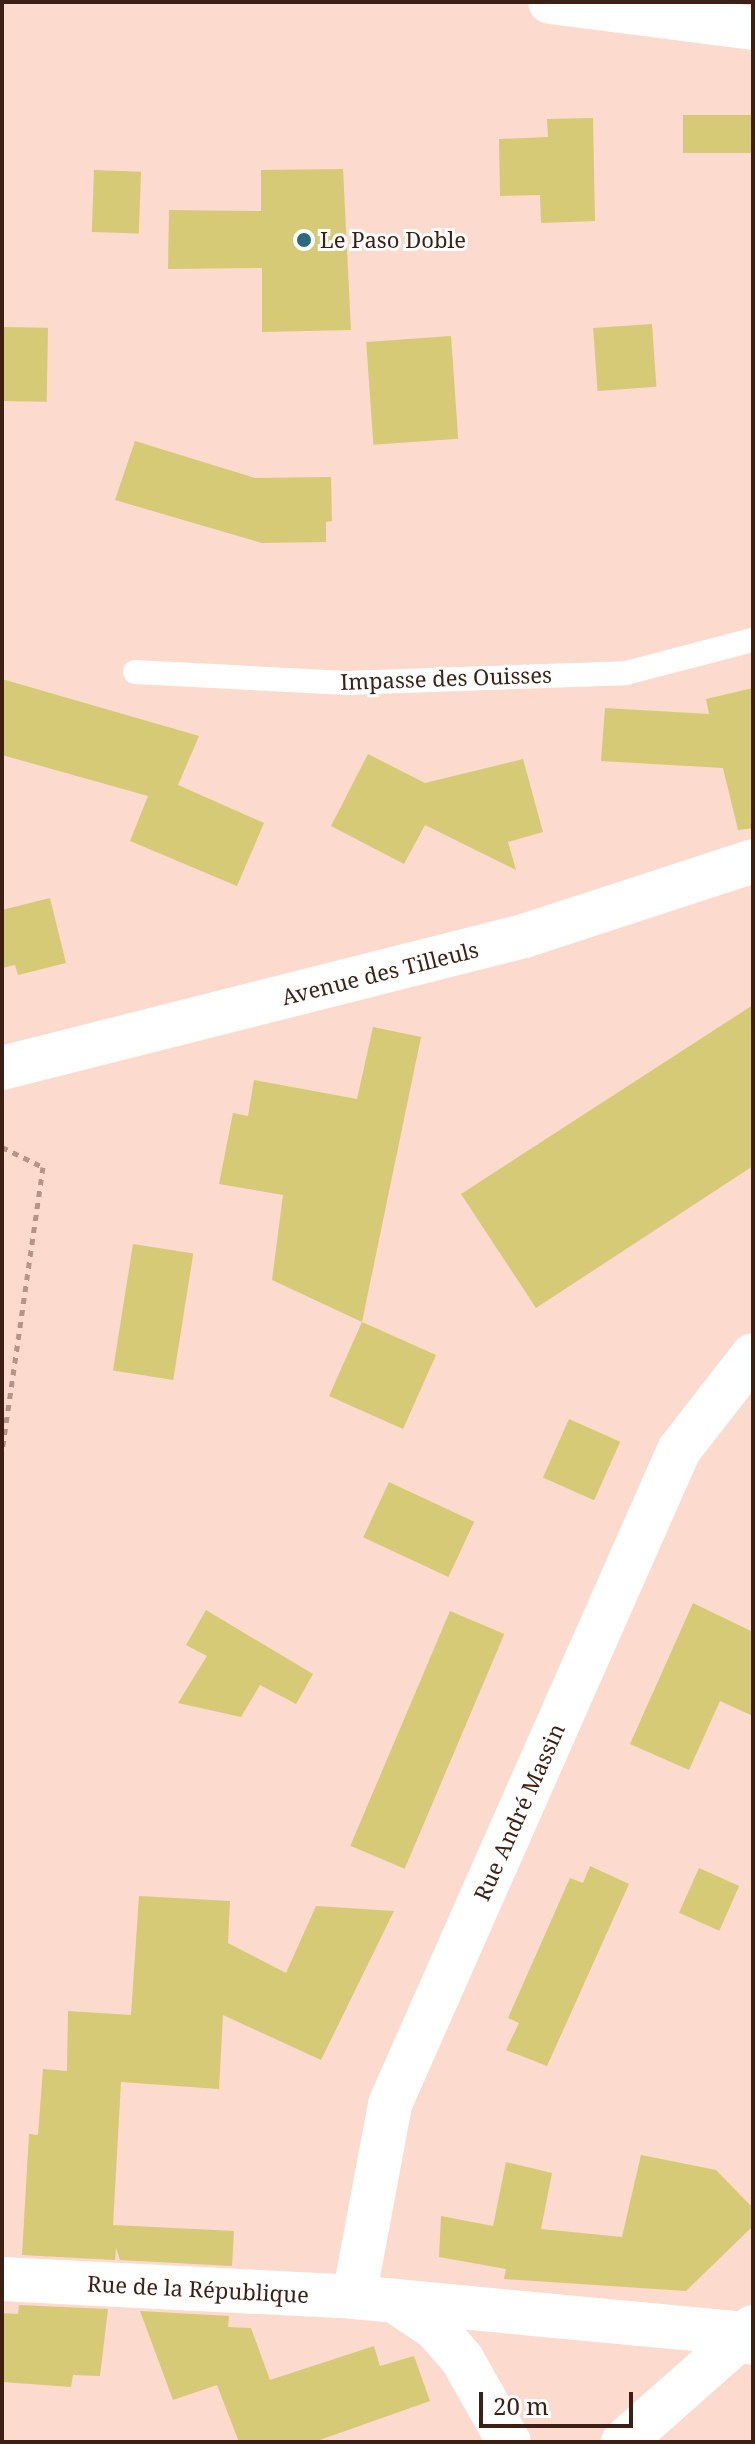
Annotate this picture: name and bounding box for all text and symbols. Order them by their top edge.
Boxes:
place label: Le Paso Doble [320,227,466,253]
marker: Le Paso Doble [295,231,313,249]
street label: Impasse des Ouisses [340,661,552,695]
street label: Avenue des Tilleuls [279,936,481,1010]
street label: Rue André Massin [468,1719,570,1905]
street label: Rue de la République [86,2270,310,2308]
scale bar [483,2376,637,2426]
text: 20 m [493,2389,549,2422]

